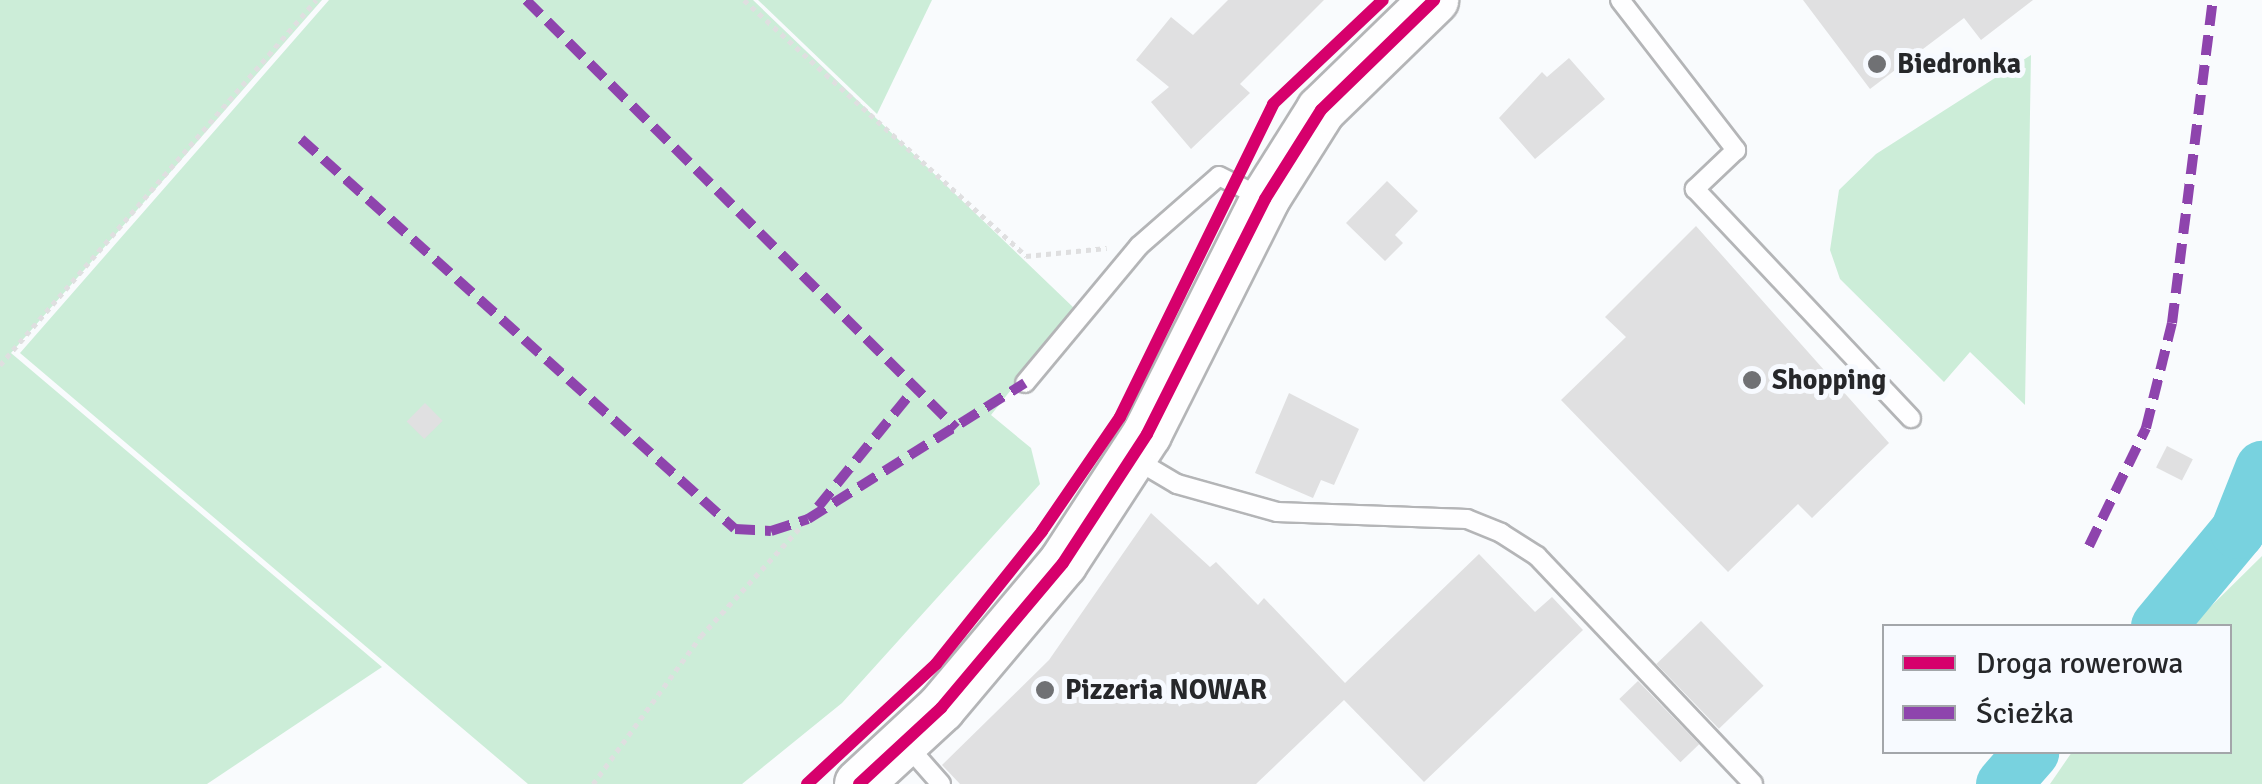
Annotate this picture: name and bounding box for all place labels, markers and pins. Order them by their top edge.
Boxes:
place label: Biedronka [1897,47,2021,81]
marker: Biedronka [1866,53,1888,75]
place label: Shopping [1772,363,1886,397]
marker: Shopping [1741,369,1763,391]
place label: Pizzeria NOWAR [1065,673,1267,707]
marker: Pizzeria NOWAR [1034,679,1056,701]

